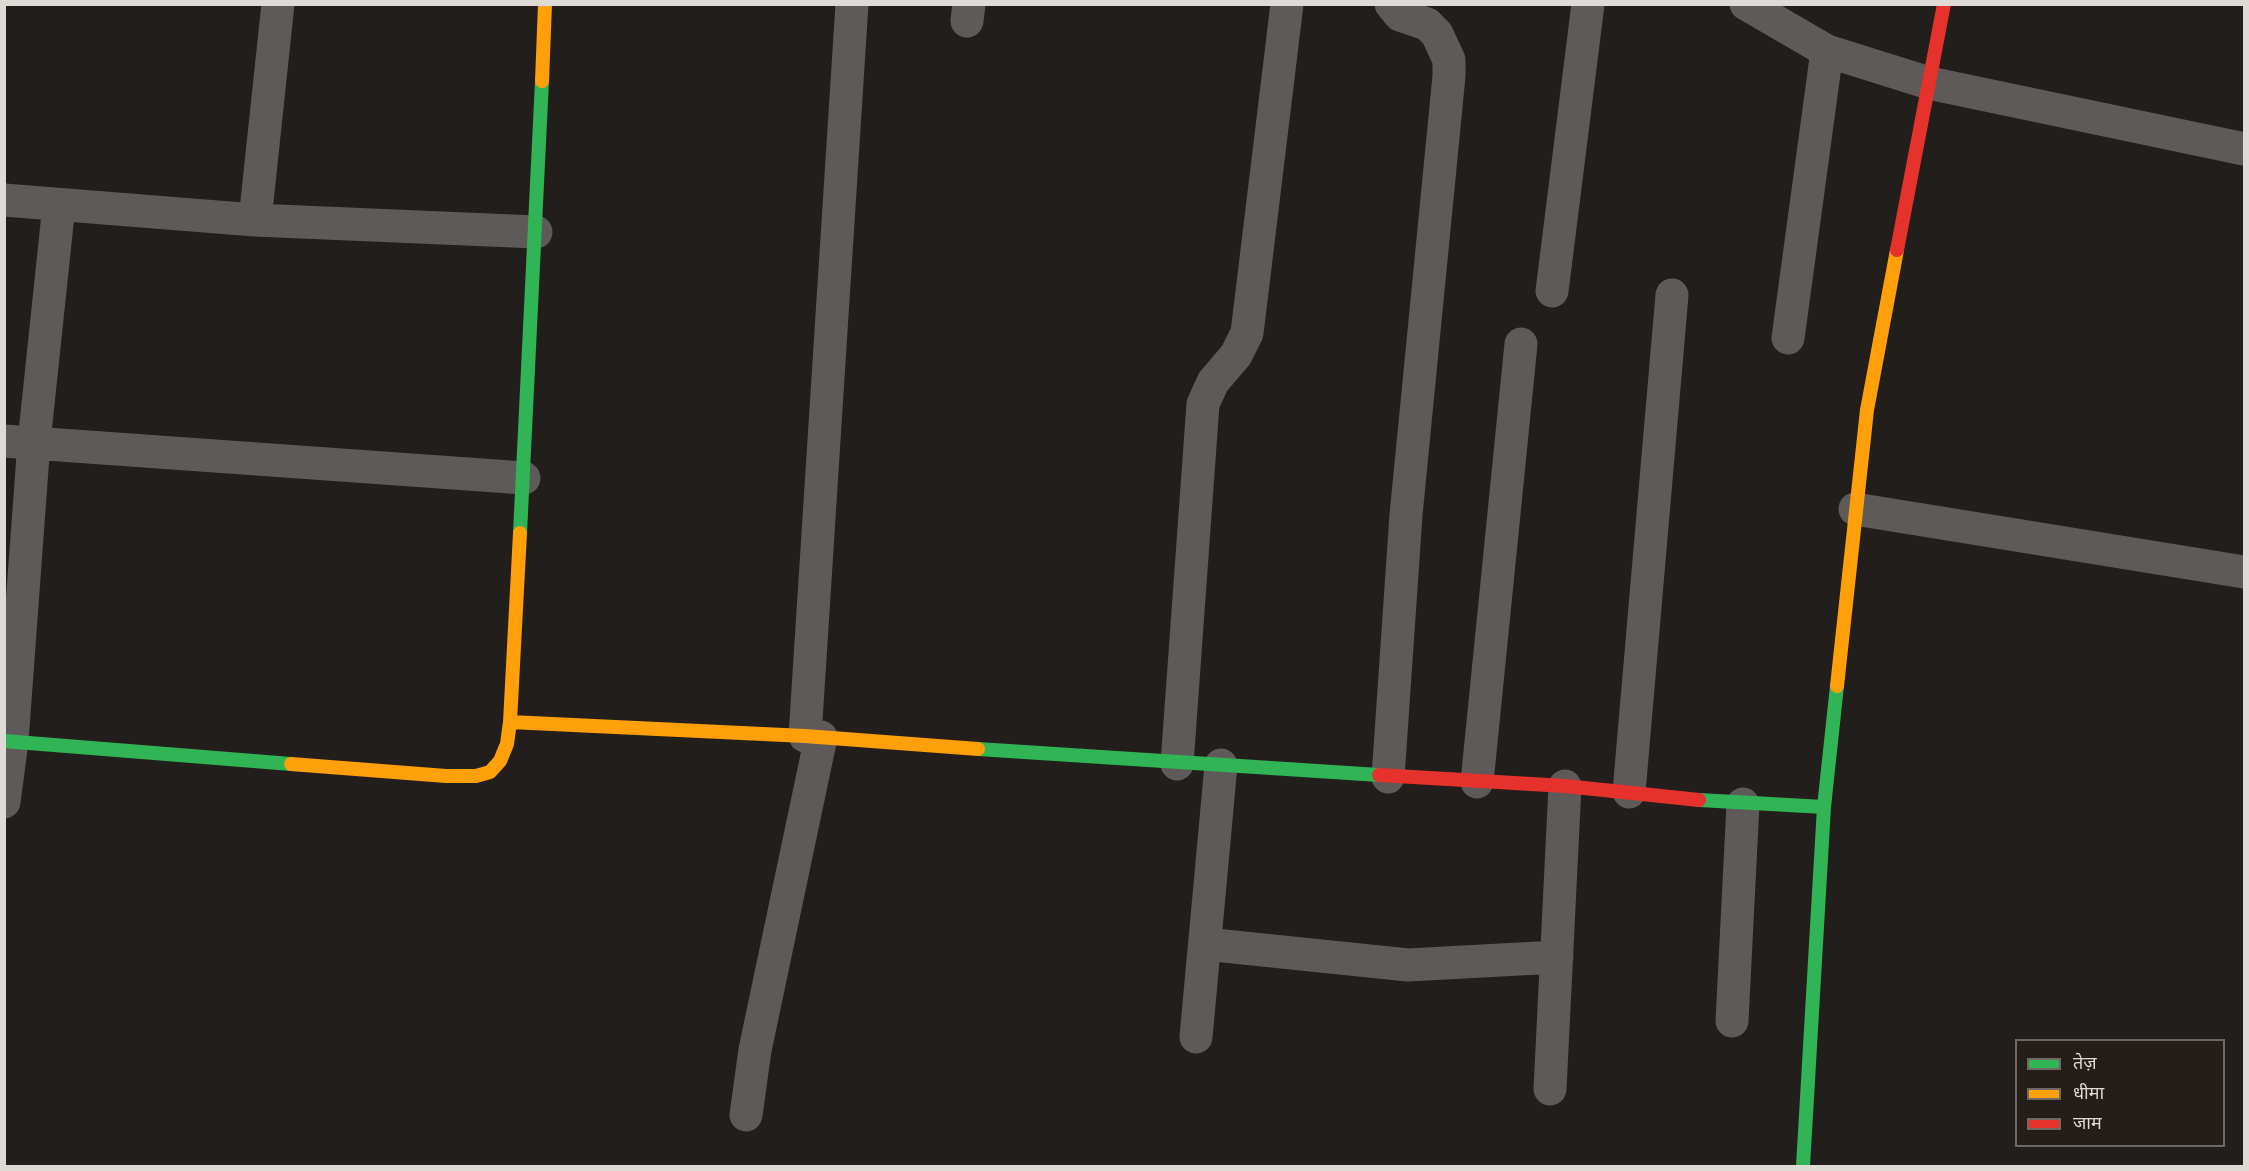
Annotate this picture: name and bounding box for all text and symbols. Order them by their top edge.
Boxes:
legend [2015,1039,2225,1147]
text: तेज़ [2073,1052,2097,1074]
text: धीमा [2073,1082,2104,1104]
text: जाम [2073,1112,2102,1134]

